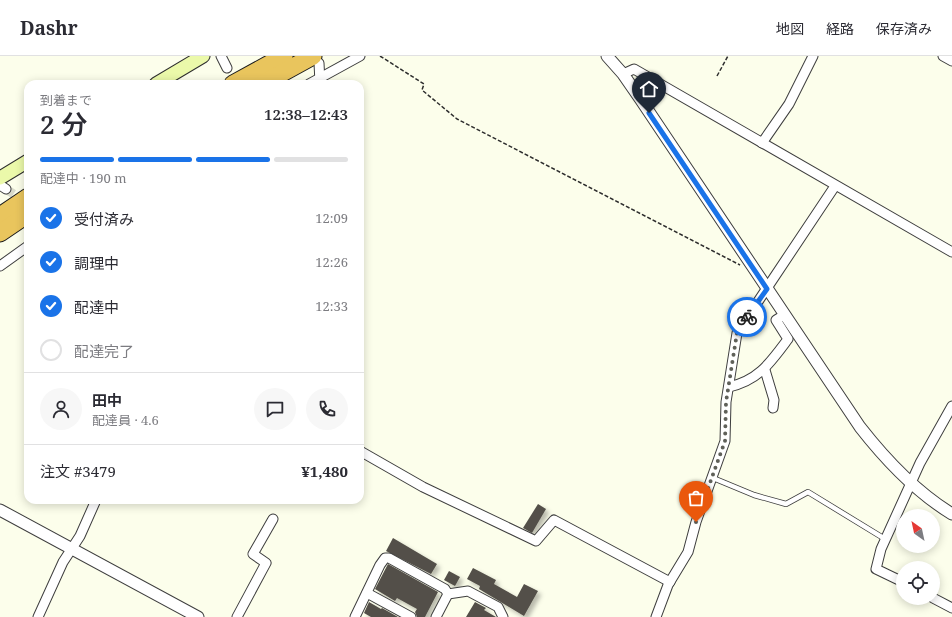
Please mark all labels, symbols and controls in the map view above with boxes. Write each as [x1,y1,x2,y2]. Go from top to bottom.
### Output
text: Dashr [20,15,78,41]
text: 地図 [776,19,804,38]
text: 経路 [826,19,854,38]
text: 保存済み [876,19,932,38]
pin [632,72,666,113]
icon: home [638,78,660,100]
text: 到着まで [40,91,92,109]
text: 12:38–12:43 [264,104,348,124]
text: 2 分 [40,106,87,142]
text: 配達中 · 190 m [40,169,126,187]
icon: check [40,207,62,229]
text: 受付済み [74,209,134,229]
text: 12:09 [315,209,348,227]
icon: check [40,251,62,273]
text: 調理中 [74,253,119,273]
text: 12:26 [315,253,348,271]
icon: check [40,295,62,317]
text: 配達中 [74,297,119,317]
text: 12:33 [315,297,348,315]
courier [727,297,767,337]
icon: bike [736,306,758,328]
text: 配達完了 [74,341,134,361]
button: person [40,388,82,430]
button: chat [254,388,296,430]
button: phone [306,388,348,430]
text: 田中 [92,390,122,410]
text: 配達員 · 4.6 [92,411,159,429]
text: 注文 #3479 [40,461,116,481]
text: ¥1,480 [301,461,348,481]
pin [679,481,713,522]
icon: bag [685,487,707,509]
north arrow [896,509,940,553]
map controls [896,509,940,605]
button: locate [896,561,940,605]

